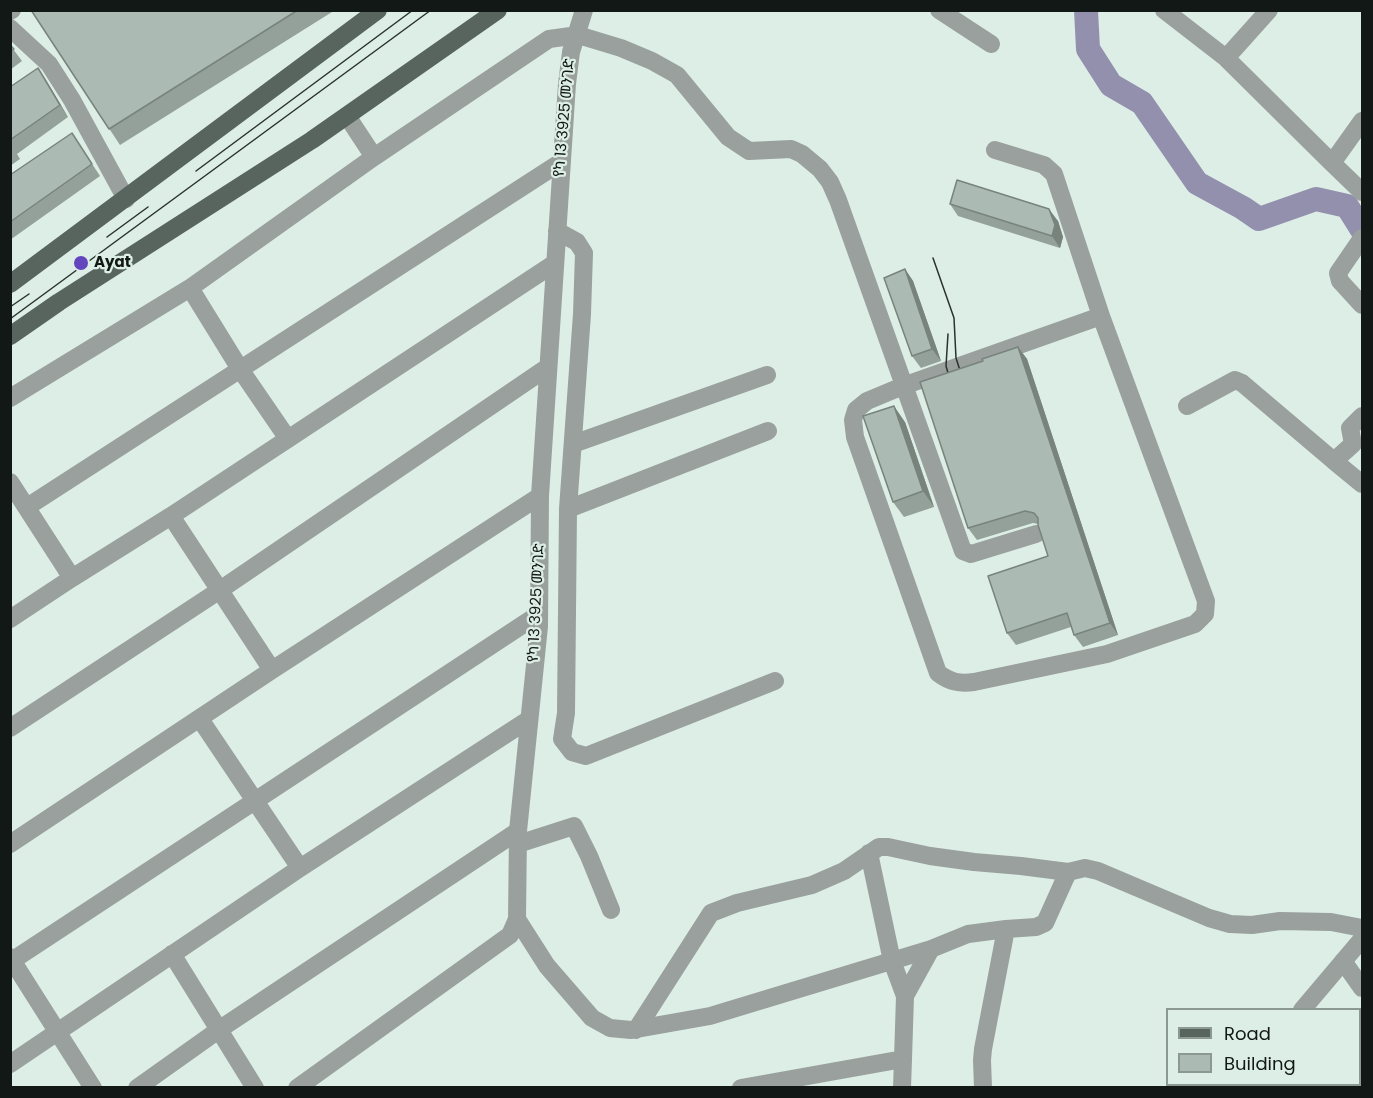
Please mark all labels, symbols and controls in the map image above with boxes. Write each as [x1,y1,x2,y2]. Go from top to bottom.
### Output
street label: የካ 13 3925 መንገድ [551,58,579,178]
marker: Ayat [72,254,90,272]
place label: Ayat [94,254,131,272]
street label: የካ 13 3925 መንገድ [525,543,549,663]
legend [1166,1008,1361,1086]
text: Road [1224,1021,1271,1046]
text: Building [1224,1051,1296,1076]

